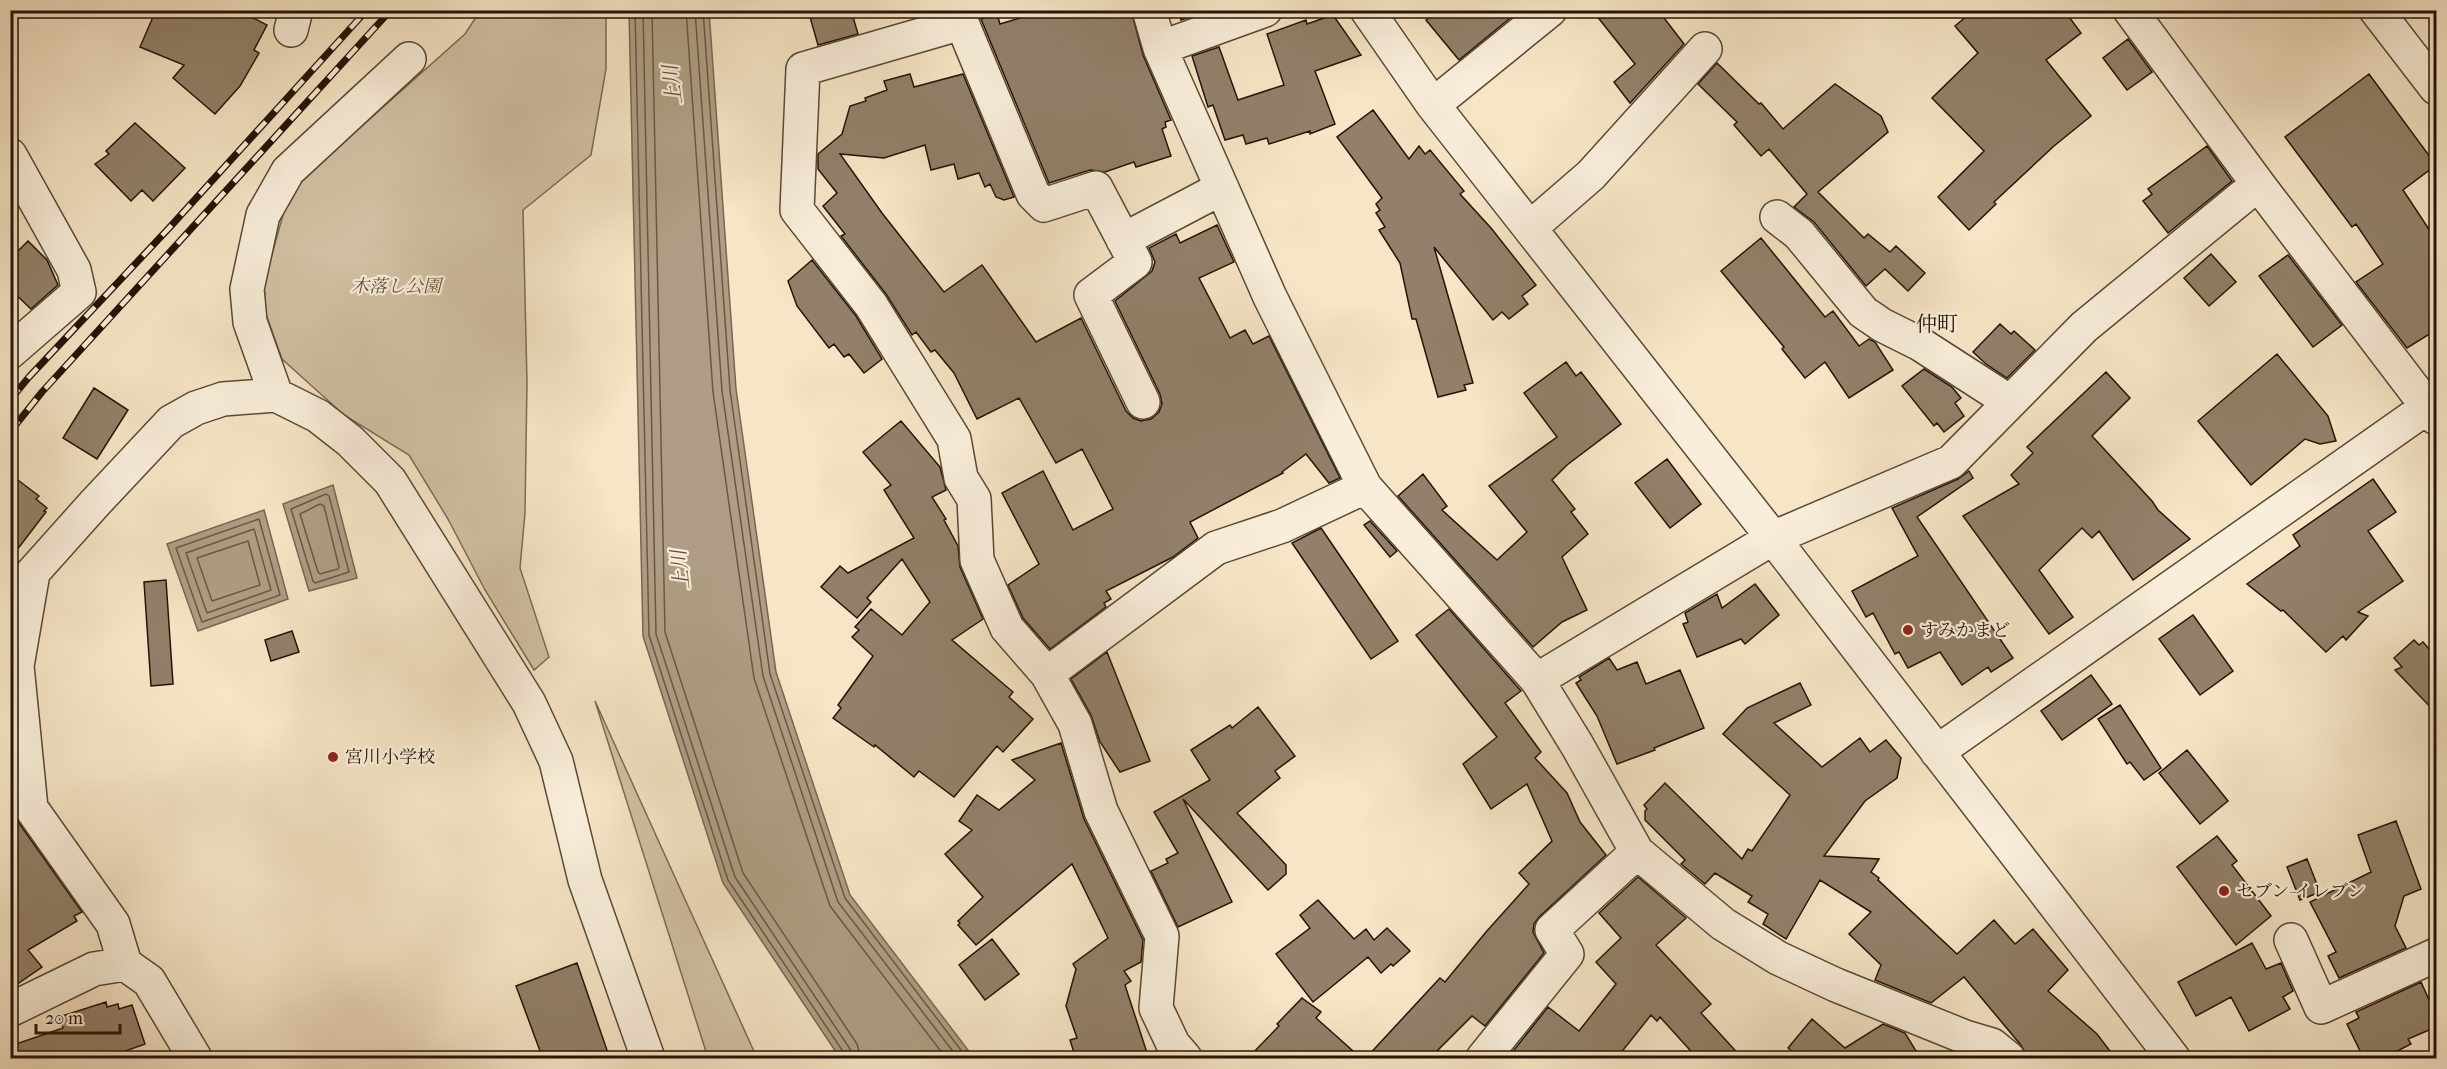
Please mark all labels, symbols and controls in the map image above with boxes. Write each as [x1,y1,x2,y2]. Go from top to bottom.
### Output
water label: 上川 [658,62,686,106]
park label: 木落し公園 [351,276,444,297]
district label: 仲町 [1916,312,1958,336]
water label: 上川 [667,547,694,591]
place label: すみかまど [1920,620,2010,641]
marker: すみかまど [1901,623,1915,637]
place label: 宮川小学校 [345,747,435,768]
marker: 宮川小学校 [326,750,340,764]
place label: セブン-イレブン [2236,881,2365,902]
marker: セブン-イレブン [2217,884,2231,898]
scale bar [36,997,120,1035]
text: 20 m [45,1008,83,1029]

